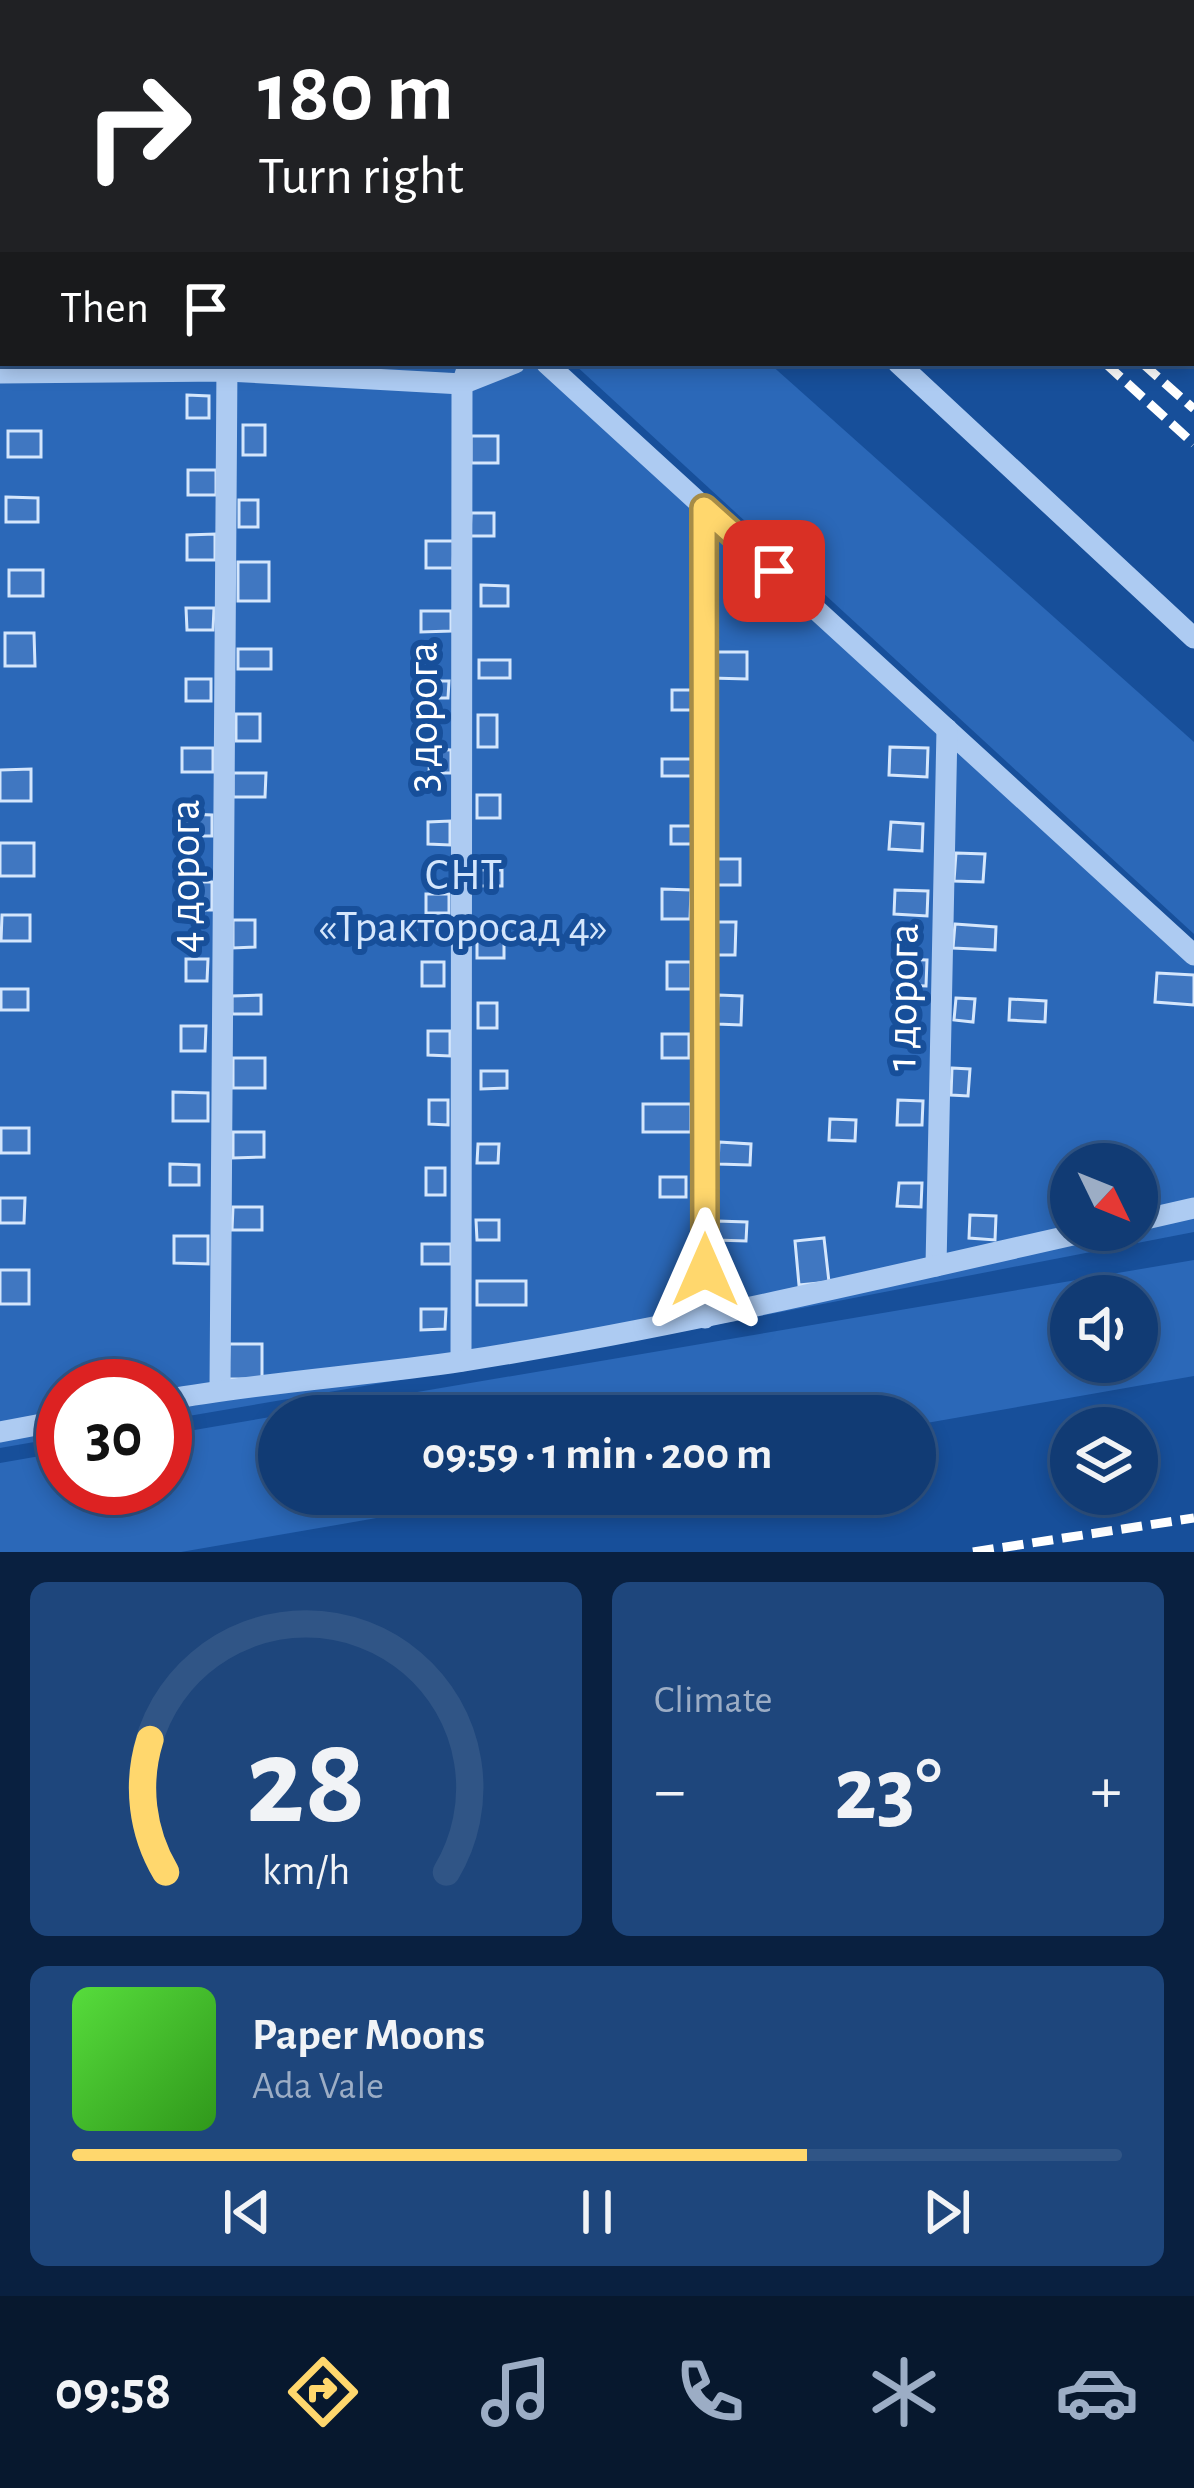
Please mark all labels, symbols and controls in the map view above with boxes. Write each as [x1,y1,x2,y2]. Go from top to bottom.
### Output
icon: right [60,48,216,204]
text: 180 m [258,52,454,136]
text: Turn right [258,150,464,204]
icon: arrive [173,276,239,342]
text: Then [60,286,149,331]
pin [723,520,825,622]
icon: arrive [741,538,807,604]
street label: 3 дорога [401,642,446,792]
street label: 4 дорога [163,799,208,953]
park label: СНТ «Тракторосад 4» [318,853,608,950]
street label: 1 дорога [879,923,927,1071]
north arrow [1050,1143,1158,1251]
map controls [1050,1143,1158,1515]
position arrow [642,1207,768,1333]
button: sound [1050,1275,1158,1383]
speed limit sign: 30 [36,1359,192,1515]
button: layers [1050,1407,1158,1515]
text: 09:59 · 1 min · 200 m [422,1432,772,1477]
text: Climate [654,1681,772,1720]
text: 28 [246,1721,366,1846]
text: 23° [834,1746,942,1836]
text: − [654,1758,686,1824]
text: + [1090,1758,1122,1824]
text: km/h [262,1850,350,1893]
text: Paper Moons [252,2013,485,2058]
text: Ada Vale [252,2067,384,2106]
icon: previous [214,2179,280,2245]
icon: pause [564,2179,630,2245]
icon: next [914,2179,980,2245]
icon: directions [281,2350,365,2434]
icon: music [474,2350,558,2434]
icon: phone [668,2350,752,2434]
icon: climate [862,2350,946,2434]
icon: car [1055,2350,1139,2434]
text: 09:58 [55,2365,171,2419]

